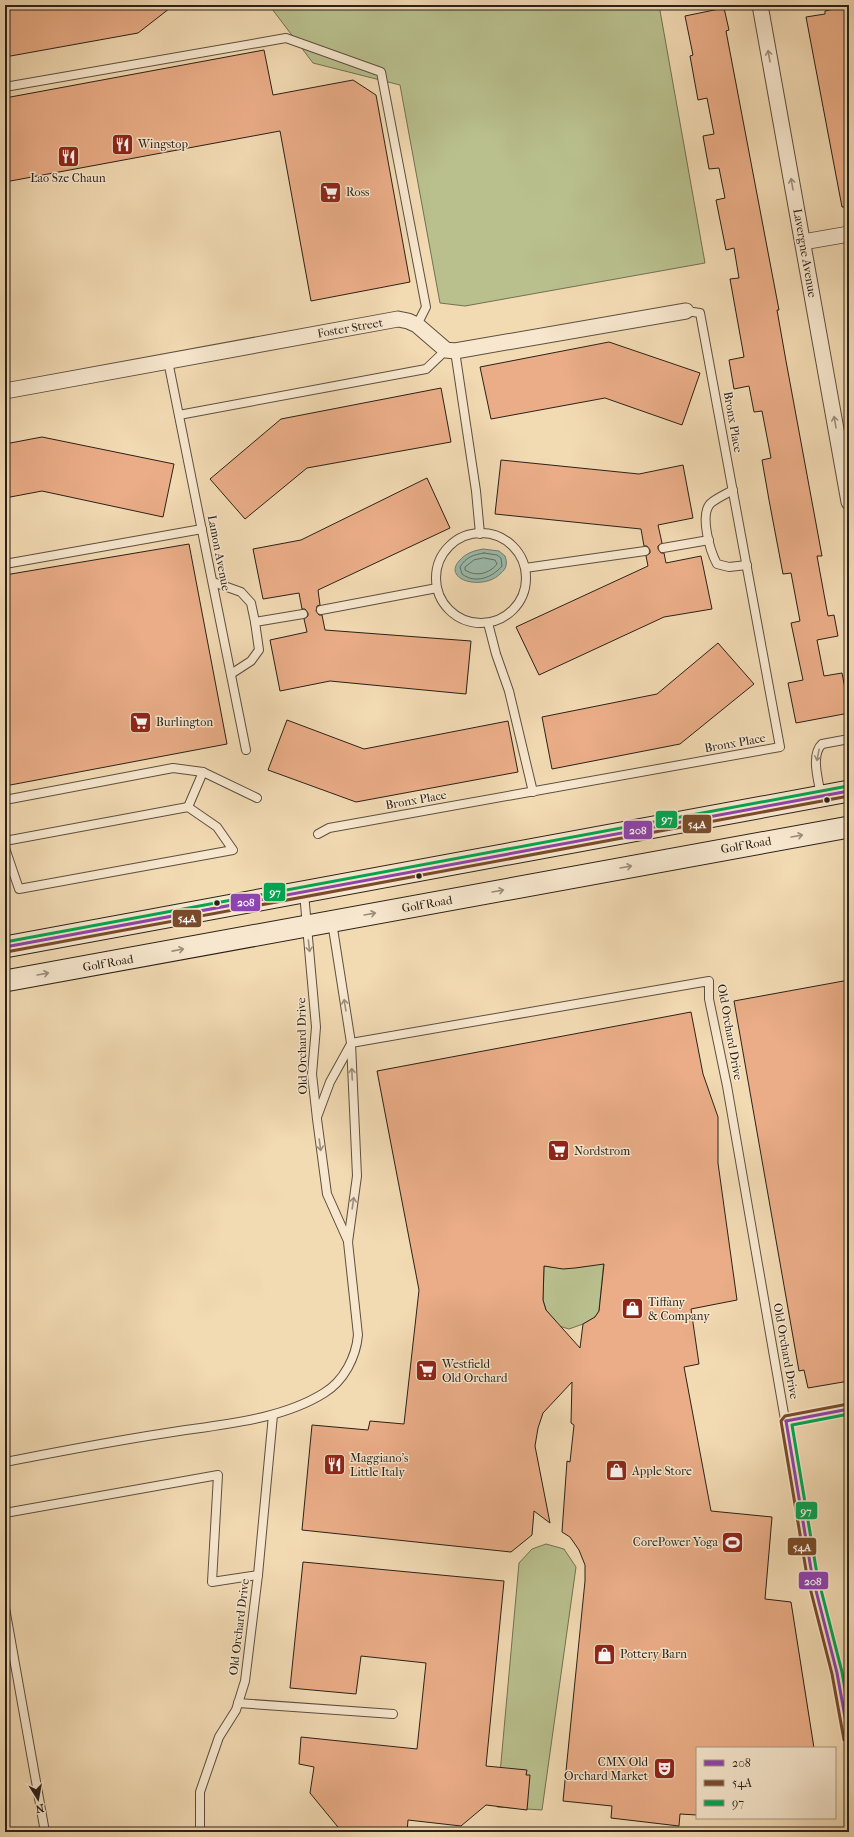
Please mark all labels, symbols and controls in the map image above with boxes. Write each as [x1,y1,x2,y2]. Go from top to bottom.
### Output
one-way arrow [765,50,773,63]
restaurant icon: Wingstop [109,131,135,157]
place label: Wingstop [137,137,188,151]
restaurant icon: Lao Sze Chaun [55,144,81,170]
place label: Lao Sze Chaun [30,171,106,185]
one-way arrow [788,178,796,191]
supermarket icon: Ross [318,179,344,205]
place label: Ross [346,185,370,199]
street label: Lavergne Avenue [790,207,820,299]
street label: Foster Street [316,315,385,341]
street label: Bronx Place [721,390,745,454]
one-way arrow [831,416,839,429]
street label: Lamon Avenue [205,514,233,592]
supermarket icon: Burlington [128,709,154,735]
place label: Burlington [156,715,213,729]
street label: Bronx Place [703,731,767,755]
one-way arrow [813,748,821,761]
street label: Bronx Place [384,788,448,812]
unlabelled marker [822,795,832,805]
line badge: 97 [655,810,678,829]
text: 97 [660,813,673,826]
line badge: 54A [682,814,712,834]
text: 54A [688,818,707,831]
line badge: 208 [623,820,653,840]
text: 208 [629,824,647,837]
one-way arrow [791,832,804,840]
street label: Golf Road [720,834,773,856]
one-way arrow [619,863,632,871]
unlabelled marker [414,871,424,881]
line badge: 97 [263,882,286,902]
text: 97 [268,886,281,899]
one-way arrow [491,887,504,895]
line badge: 208 [230,893,261,912]
street label: Golf Road [401,893,454,915]
text: 208 [237,896,255,909]
unlabelled marker [212,898,222,908]
line badge: 54A [172,909,202,928]
one-way arrow [363,910,376,918]
text: 54A [178,912,197,925]
one-way arrow [305,939,313,952]
one-way arrow [171,945,184,953]
street label: Golf Road [82,952,135,974]
one-way arrow [36,970,49,978]
street label: Old Orchard Drive [715,983,745,1081]
street label: Old Orchard Drive [294,997,310,1095]
one-way arrow [341,998,349,1011]
one-way arrow [349,1068,356,1081]
one-way arrow [316,1138,324,1151]
supermarket icon: Nordstrom [546,1138,572,1164]
place label: Nordstrom [574,1144,630,1158]
one-way arrow [350,1197,357,1210]
place label: Tiffany & Company [648,1295,710,1323]
shop icon: Tiffany & Company [619,1296,645,1322]
street label: Old Orchard Drive [771,1302,801,1400]
place label: Westfield Old Orchard [441,1357,508,1385]
supermarket icon: Westfield Old Orchard [414,1358,440,1384]
place label: Maggiano's Little Italy [350,1451,409,1479]
restaurant icon: Maggiano's Little Italy [321,1452,347,1478]
shop icon: Apple Store [604,1458,630,1484]
place label: Apple Store [631,1464,692,1478]
line badge: 97 [795,1501,818,1520]
text: 97 [799,1505,812,1518]
sports icon: CorePower Yoga [720,1529,746,1555]
place label: CorePower Yoga [633,1535,718,1549]
line badge: 54A [787,1537,817,1556]
text: 54A [793,1541,812,1554]
line badge: 208 [798,1571,829,1590]
text: 208 [804,1575,822,1588]
street label: Old Orchard Drive [226,1578,252,1676]
shop icon: Pottery Barn [591,1641,617,1667]
place label: Pottery Barn [620,1647,687,1661]
legend [696,1747,836,1819]
place label: CMX Old Orchard Market [564,1755,649,1783]
theatre icon: CMX Old Orchard Market [651,1756,677,1782]
text: 208 [732,1756,751,1770]
text: 54A [732,1776,752,1790]
north arrow [18,1779,58,1819]
text: 97 [732,1796,744,1810]
text: N [34,1801,45,1816]

